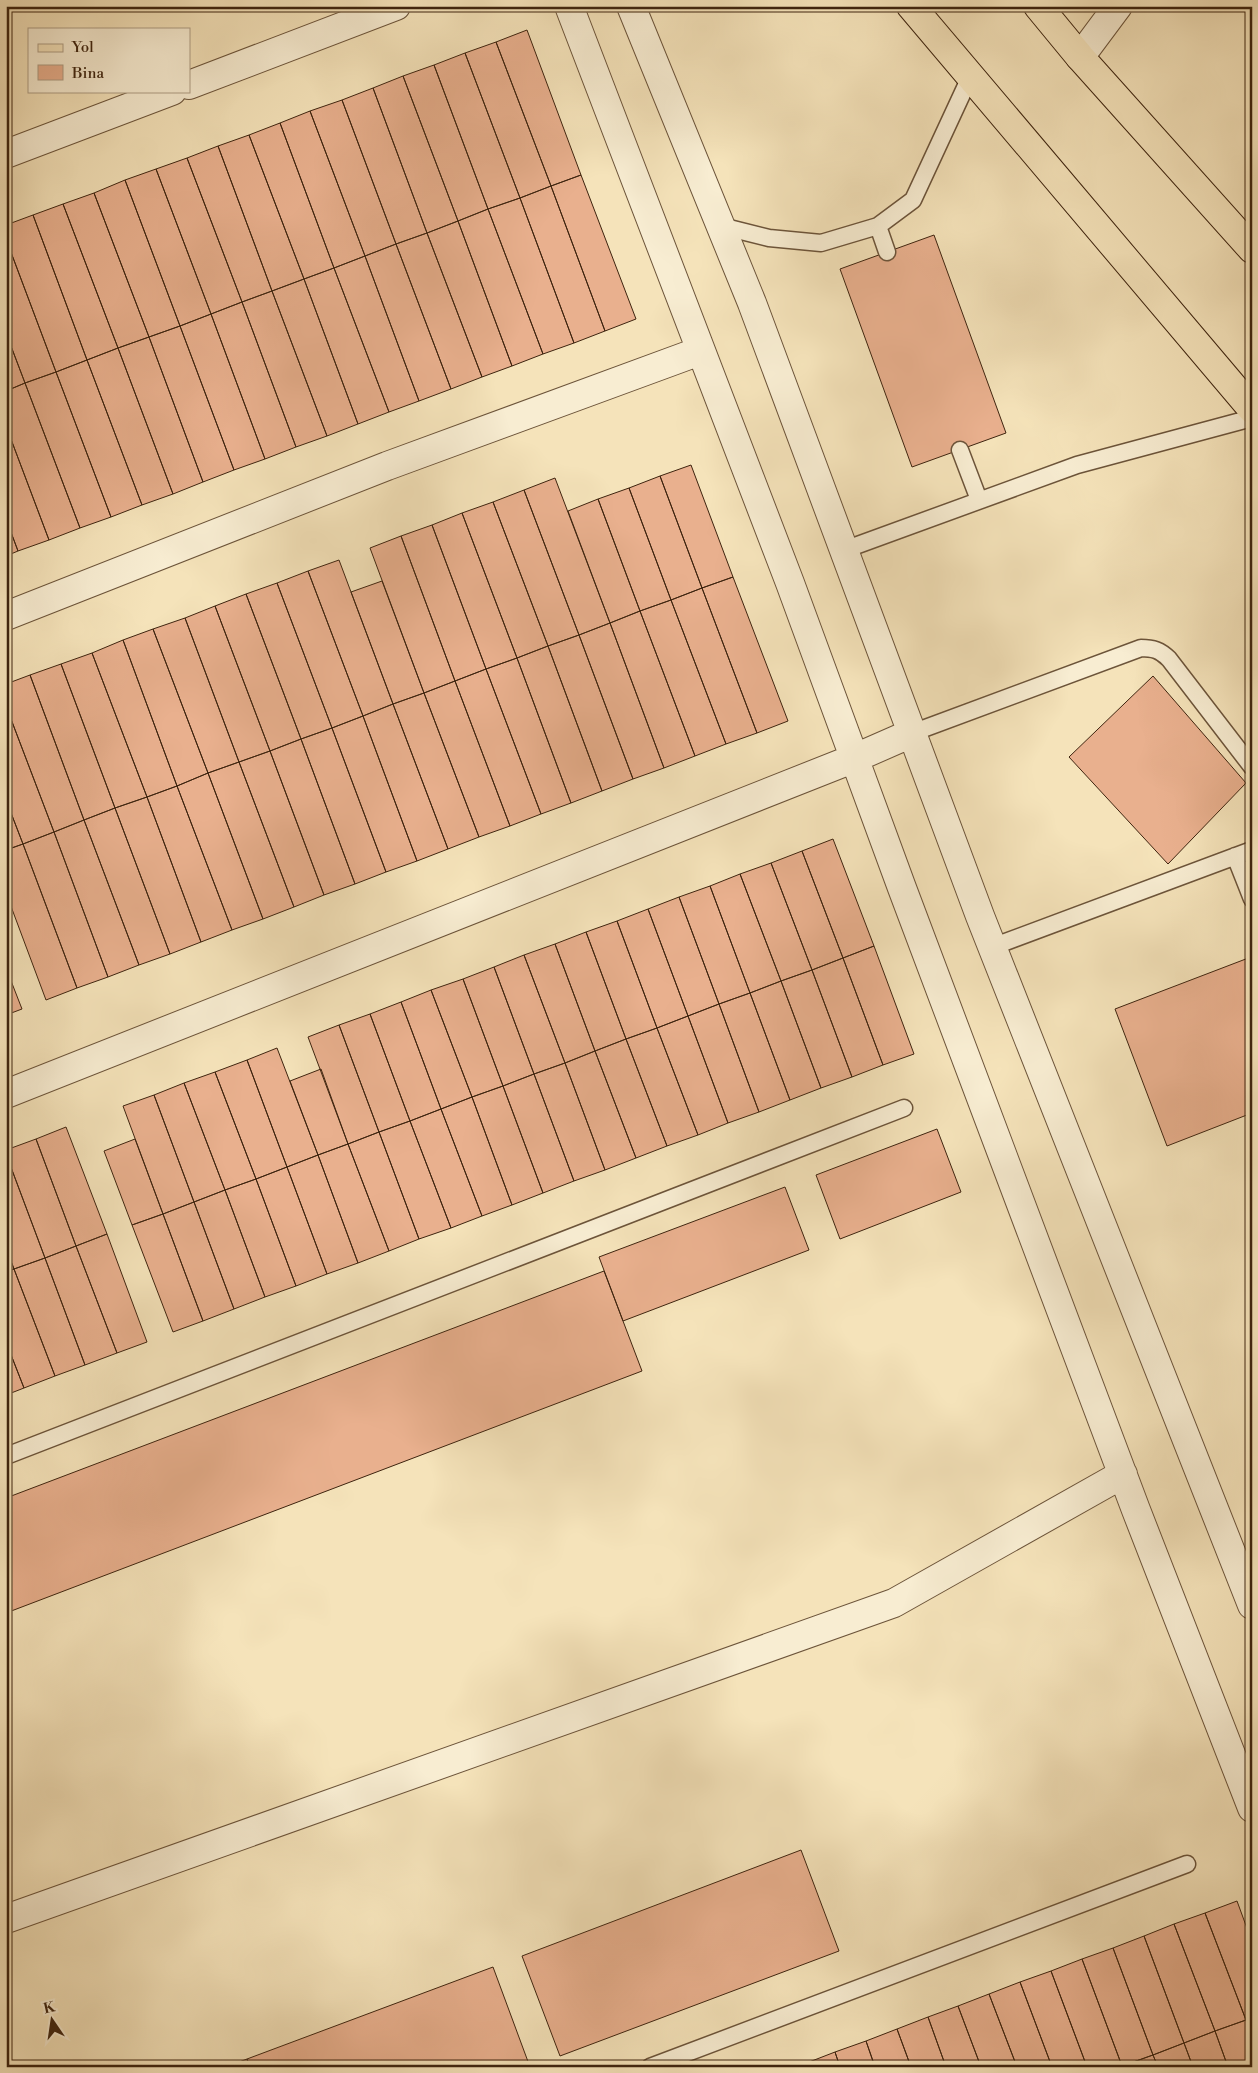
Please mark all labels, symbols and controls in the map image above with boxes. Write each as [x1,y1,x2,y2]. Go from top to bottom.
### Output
legend [28,28,190,92]
text: Yol [71,38,94,57]
text: Bina [71,64,104,83]
north arrow [28,1996,78,2046]
text: K [42,1998,57,2018]

